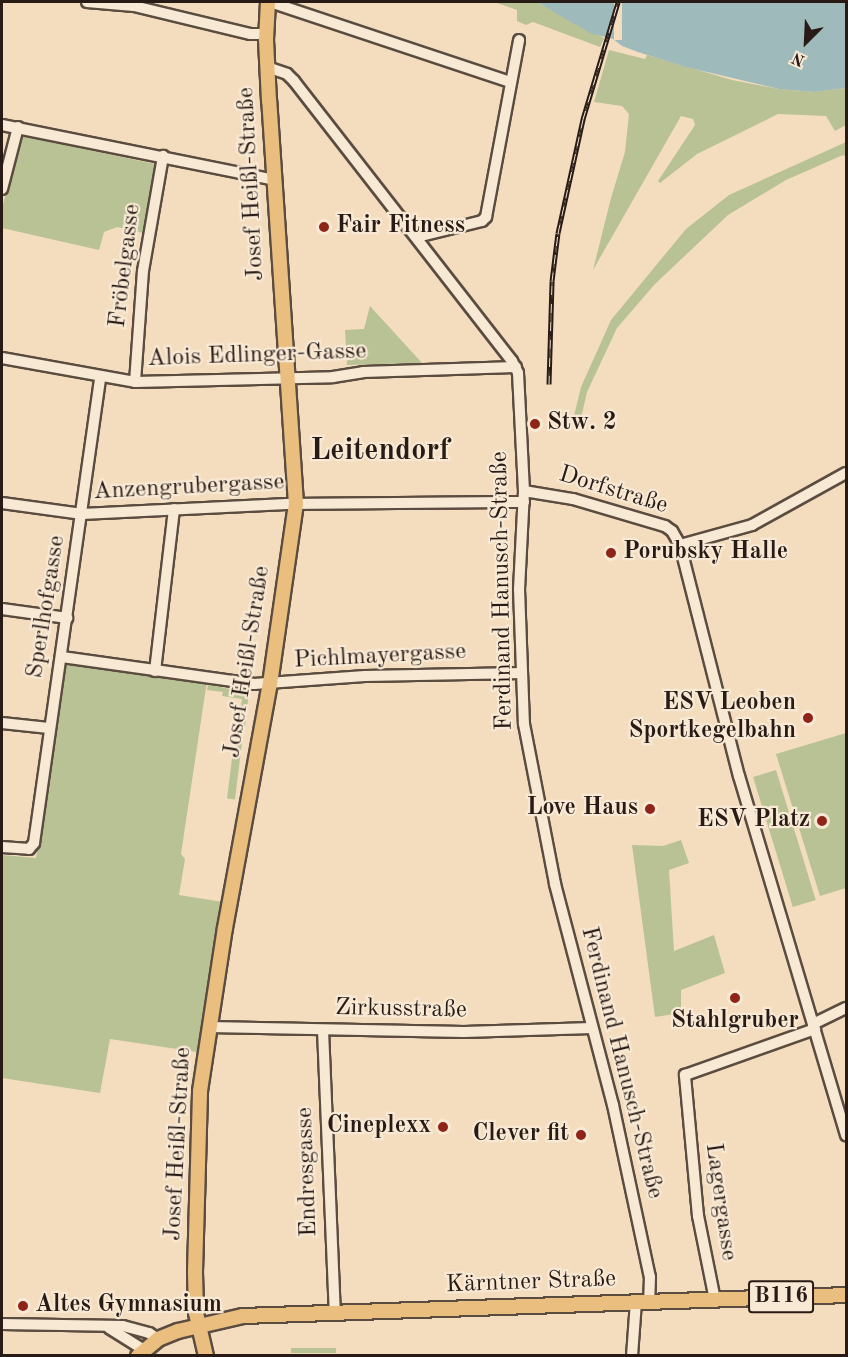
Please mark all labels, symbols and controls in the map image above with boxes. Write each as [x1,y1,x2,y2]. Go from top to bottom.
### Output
north arrow [776,12,836,72]
text: N [790,49,808,68]
street label: Josef Heißl-Straße [233,86,271,282]
street label: Fröbelgasse [104,202,148,330]
place label: Fair Fitness [336,213,465,241]
marker: Fair Fitness [317,220,331,234]
street label: Alois Edlinger-Gasse [147,338,367,374]
place label: Stw. 2 [547,410,617,438]
marker: Stw. 2 [528,417,542,431]
district label: Leitendorf [310,433,450,469]
street label: Ferdinand Hanusch-Straße [486,451,520,731]
street label: Dorfstraße [555,461,671,521]
street label: Anzengrubergasse [93,469,285,507]
street label: Sperlhofgasse [21,534,73,680]
place label: Porubsky Halle [623,539,788,567]
marker: Porubsky Halle [604,546,618,560]
street label: Josef Heißl-Straße [219,564,277,760]
street label: Pichlmayergasse [293,638,467,676]
place label: ESV Leoben Sportkegelbahn [628,690,796,746]
marker: ESV Leoben Sportkegelbahn [801,711,815,725]
place label: Love Haus [526,795,638,823]
marker: Love Haus [643,802,657,816]
place label: ESV Platz [697,807,810,835]
marker: ESV Platz [815,814,829,828]
street label: Ferdinand Hanusch-Straße [573,924,669,1202]
marker: Stahlgruber [728,991,742,1005]
street label: Zirkusstraße [335,994,467,1026]
place label: Stahlgruber [671,1008,799,1036]
street label: Josef Heißl-Straße [160,1046,198,1242]
street label: Endresgasse [291,1107,325,1237]
place label: Cineplexx [327,1113,431,1141]
marker: Cineplexx [436,1120,450,1134]
place label: Clever fit [472,1121,569,1149]
marker: Clever fit [574,1128,588,1142]
street label: Lagergasse [697,1141,743,1263]
street label: Kärntner Straße [445,1266,617,1300]
road number: B116 [748,1278,814,1316]
place label: Altes Gymnasium [35,1292,222,1320]
marker: Altes Gymnasium [16,1299,30,1313]

